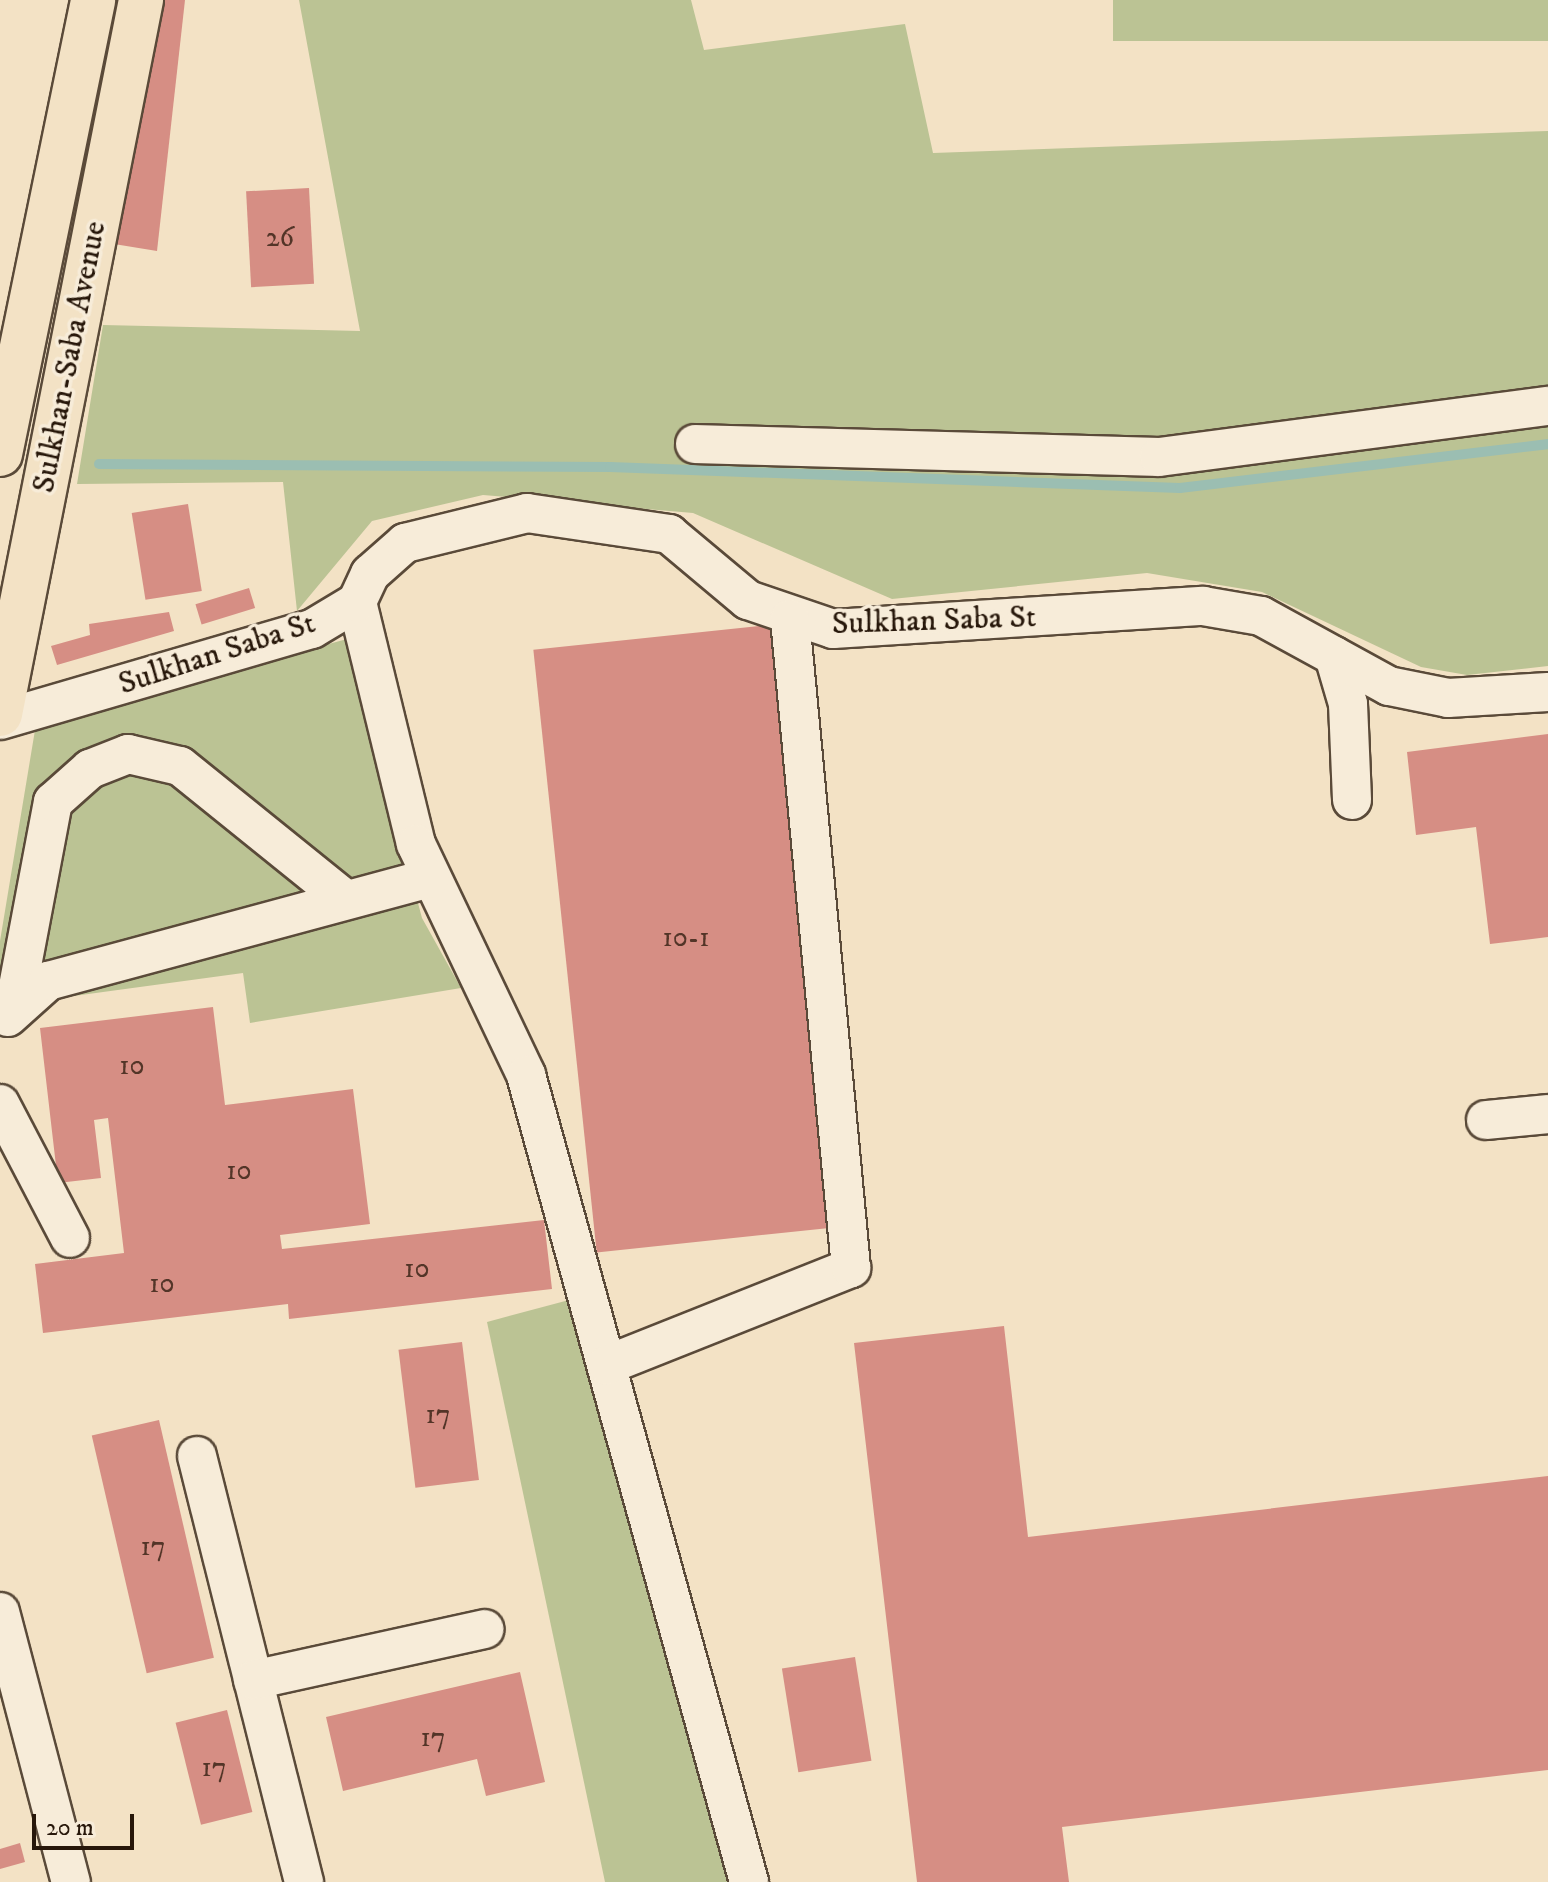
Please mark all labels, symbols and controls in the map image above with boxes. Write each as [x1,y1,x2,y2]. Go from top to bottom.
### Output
street label: Sulkhan-Saba Avenue [25,218,115,496]
house number: 26 [266,221,294,255]
street label: Sulkhan Saba St [831,598,1037,644]
street label: Sulkhan Saba St [114,604,320,704]
house number: 10-1 [663,921,709,955]
house number: 10 [119,1049,145,1083]
house number: 10 [226,1154,252,1188]
house number: 10 [404,1252,430,1286]
house number: 10 [149,1267,175,1301]
house number: 17 [425,1398,451,1432]
house number: 17 [140,1530,166,1564]
house number: 17 [420,1721,446,1755]
house number: 17 [201,1751,227,1785]
scale bar [36,1798,138,1848]
text: 20 m [46,1813,94,1843]

